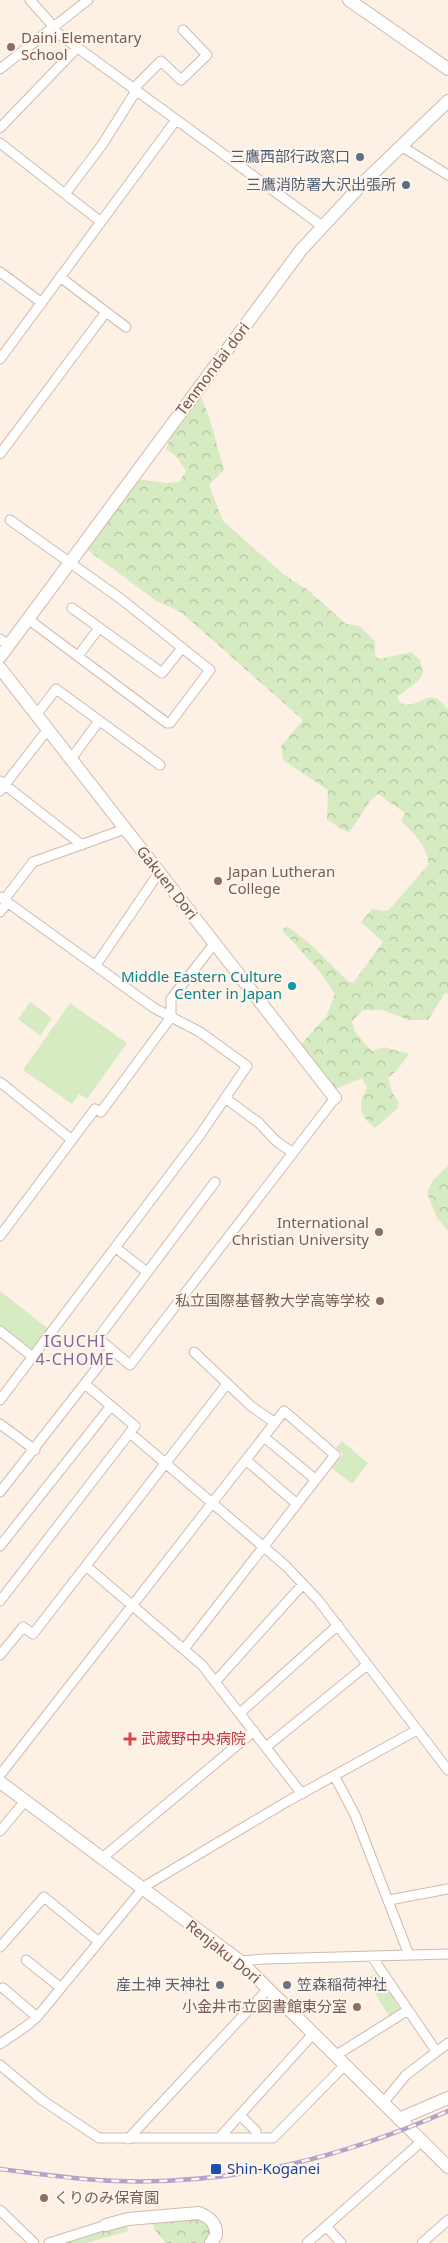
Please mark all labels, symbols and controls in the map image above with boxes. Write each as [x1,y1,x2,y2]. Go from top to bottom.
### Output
place label: Daini Elementary School [21,27,142,64]
marker: Daini Elementary School [5,41,17,53]
place label: 三鷹西部行政窓口 [230,146,350,166]
marker: 三鷹西部行政窓口 [354,151,366,163]
place label: 三鷹消防署大沢出張所 [246,174,396,194]
marker: 三鷹消防署大沢出張所 [400,179,412,191]
street label: Tenmondai dori [171,318,254,419]
street label: Gakuen Dori [133,841,203,923]
place label: Japan Lutheran College [226,861,335,898]
marker: Japan Lutheran College [212,875,224,887]
place label: Middle Eastern Culture Center in Japan [121,966,282,1003]
marker: Middle Eastern Culture Center in Japan [286,980,298,992]
place label: International Christian University [232,1212,369,1249]
marker: International Christian University [373,1226,385,1238]
place label: 私立国際基督教大学高等学校 [175,1290,370,1310]
marker: 私立国際基督教大学高等学校 [374,1295,386,1307]
district label: IGUCHI 4-CHOME [35,1330,115,1370]
place label: 武蔵野中央病院 [141,1728,246,1748]
marker: 武蔵野中央病院 [123,1732,137,1746]
street label: Renjaku Dori [182,1915,265,1988]
place label: 産土神 天神社 [116,1974,210,1994]
place label: 笠森稲荷神社 [297,1974,387,1994]
marker: 産土神 天神社 [214,1979,226,1991]
marker: 笠森稲荷神社 [281,1979,293,1991]
place label: 小金井市立図書館東分室 [182,1996,347,2016]
marker: 小金井市立図書館東分室 [351,2001,363,2013]
place label: Shin-Koganei [227,2158,320,2178]
marker: Shin-Koganei [209,2162,223,2176]
place label: くりのみ保育園 [54,2187,159,2207]
marker: くりのみ保育園 [38,2192,50,2204]

